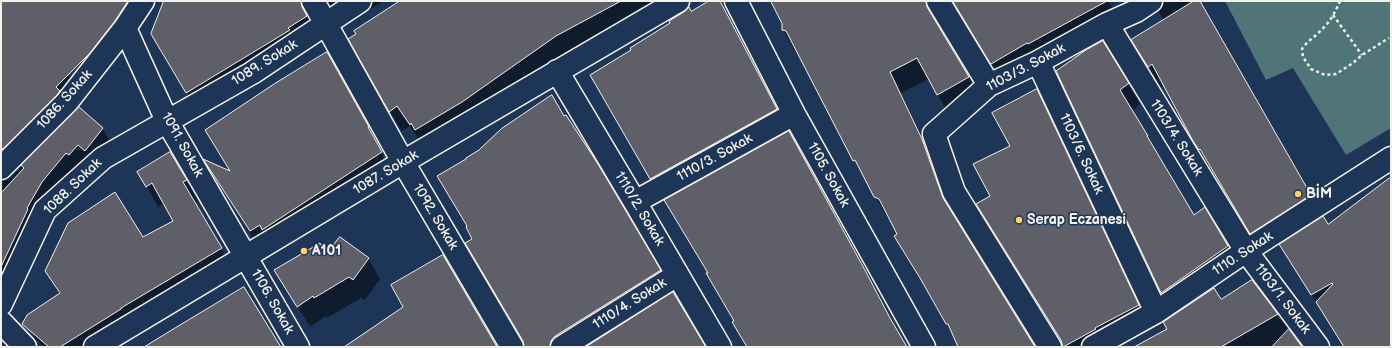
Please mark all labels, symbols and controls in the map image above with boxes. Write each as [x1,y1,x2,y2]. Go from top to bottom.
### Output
street label: 1089. Sokak [229,36,301,90]
street label: 1103/3. Sokak [984,40,1068,96]
street label: 1086. Sokak [34,67,96,133]
street label: 1103/4. Sokak [1146,97,1206,179]
street label: 1091. Sokak [157,110,207,180]
street label: 1103/6. Sokak [1055,111,1107,197]
street label: 1110/3. Sokak [674,130,756,186]
street label: 1105. Sokak [803,140,853,210]
street label: 1087. Sokak [350,147,422,199]
street label: 1088. Sokak [40,155,106,219]
street label: 1110/2. Sokak [610,169,668,249]
street label: 1092. Sokak [409,181,461,253]
place label: BİM [1306,186,1332,202]
marker: BİM [1293,189,1303,199]
place label: Serap Eczanesi [1027,212,1126,228]
marker: Serap Eczanesi [1014,215,1024,225]
street label: 1110. Sokak [1210,228,1276,280]
place label: A101 [312,243,341,259]
marker: A101 [299,246,309,256]
street label: 1103/1. Sokak [1250,260,1314,338]
street label: 1106. Sokak [247,267,297,337]
street label: 1110/4. Sokak [590,275,670,333]

